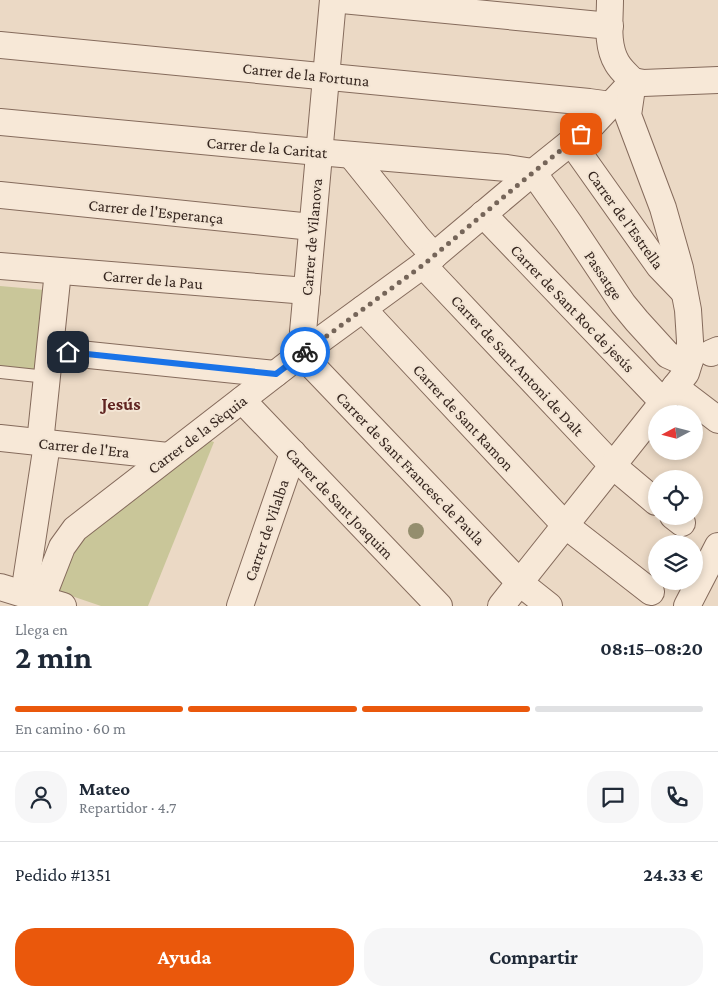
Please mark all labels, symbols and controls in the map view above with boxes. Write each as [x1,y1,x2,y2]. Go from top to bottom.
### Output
street label: Carrer de la Fortuna [242,59,371,90]
pin [560,113,602,155]
icon: bag [567,120,595,148]
street label: Carrer de la Caritat [206,134,329,161]
street label: Carrer de l'Estrella [584,166,668,273]
street label: Carrer de Vilanova [298,177,325,296]
street label: Carrer de l'Esperança [88,196,225,228]
street label: Carrer de Sant Roc de jesús [507,241,638,376]
street label: Passatge [580,248,626,303]
street label: Carrer de la Pau [102,267,204,292]
street label: Carrer de Sant Antoni de Dalt [448,291,588,440]
courier [280,327,330,377]
pin [47,331,89,373]
icon: home [54,338,82,366]
icon: bike [291,338,319,366]
street label: Carrer de Sant Ramon [410,361,518,474]
street label: Carrer de Sant Francesc de Paula [333,388,489,549]
street label: Carrer de la Sèquia [145,391,251,478]
district label: Jesús [99,394,141,414]
north arrow [648,405,702,460]
map controls [648,405,703,590]
street label: Carrer de l'Era [38,434,131,461]
street label: Carrer de Sant Joaquim [282,444,397,563]
button: locate [648,470,703,525]
street label: Carrer de Vilalba [241,476,292,583]
button: layers [648,535,703,590]
text: Llega en [15,621,68,638]
text: 08:15–08:20 [600,638,703,659]
text: 2 min [15,639,92,675]
text: En camino · 60 m [15,720,126,737]
button: person [15,771,67,823]
button: chat [587,771,639,823]
button: phone [651,771,703,823]
text: Mateo [79,778,130,799]
text: Repartidor · 4.7 [79,799,176,816]
text: Pedido #1351 [15,864,111,885]
text: 24.33 € [643,864,703,885]
button: Ayuda [15,928,354,986]
button: Compartir [364,928,703,986]

